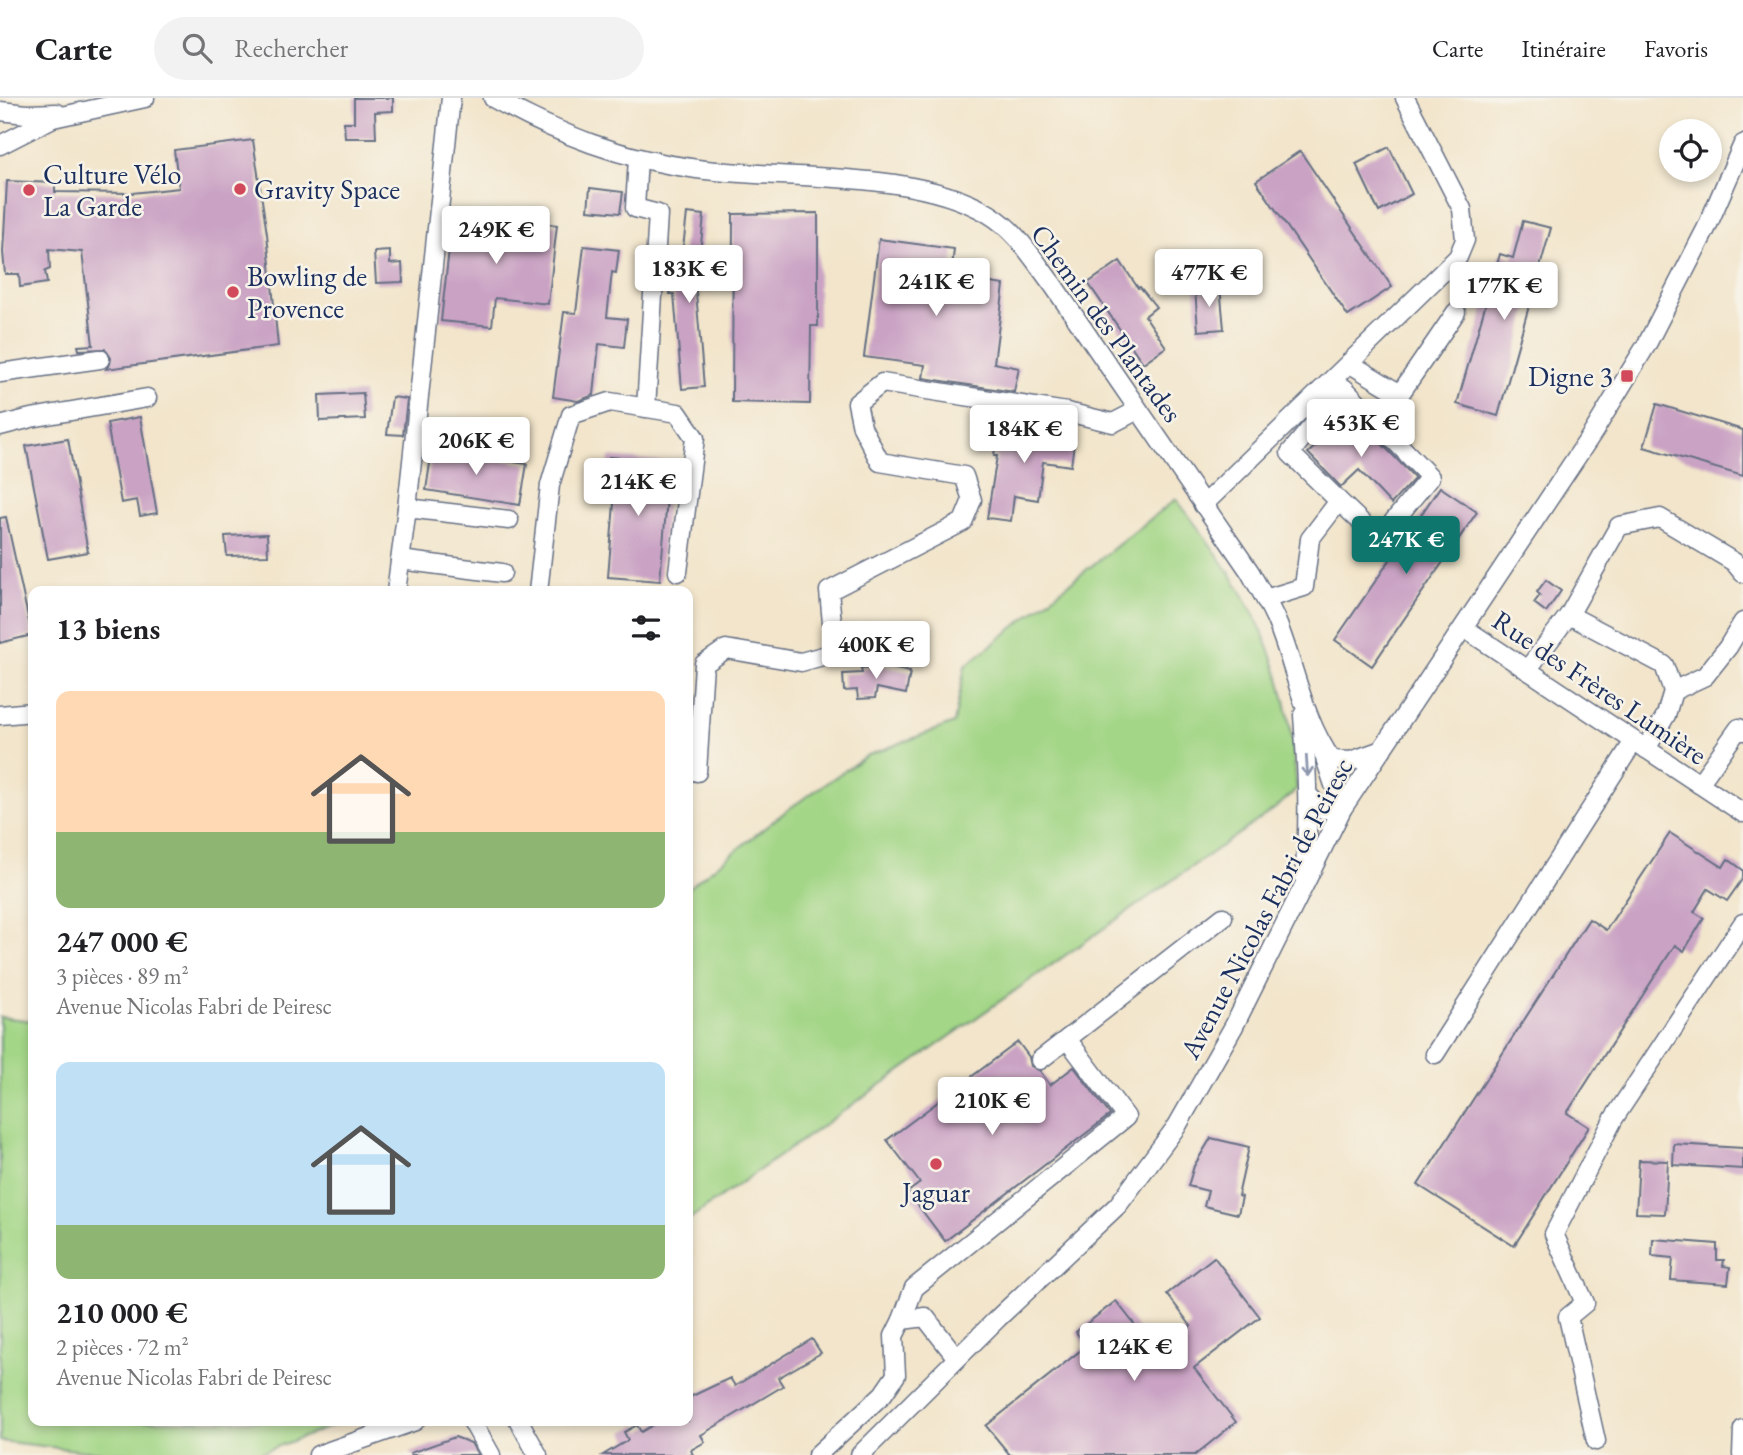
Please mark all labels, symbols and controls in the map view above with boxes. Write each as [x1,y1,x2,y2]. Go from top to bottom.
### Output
search box [154,17,644,80]
text: Carte [35,27,112,70]
icon: search [178,29,216,67]
text: Rechercher [234,31,348,65]
text: Carte [1432,33,1483,64]
text: Itinéraire [1521,33,1606,64]
text: Favoris [1644,33,1708,64]
map controls [1659,119,1722,182]
button: locate [1659,119,1722,182]
place label: Culture Vélo La Garde [43,156,181,224]
place label: Gravity Space [254,171,400,207]
marker: Gravity Space [232,181,248,197]
marker: Culture Vélo La Garde [21,182,37,198]
pin: 249K € [439,206,553,266]
text: 249K € [458,214,534,244]
street label: Chemin des Plantades [1023,217,1191,429]
pin: 183K € [632,246,746,305]
pin: 477K € [1152,250,1266,309]
text: 183K € [651,253,727,283]
text: 477K € [1171,257,1247,287]
place label: Bowling de Provence [247,258,367,326]
pin: 241K € [879,258,993,318]
pin: 177K € [1447,262,1561,322]
text: 241K € [898,266,974,296]
text: 177K € [1466,270,1542,300]
marker: Bowling de Provence [225,284,241,300]
place label: Digne 3 [1528,358,1613,394]
marker: Digne 3 [1619,368,1635,384]
pin: 453K € [1304,400,1418,459]
pin: 184K € [967,406,1081,465]
text: 453K € [1323,407,1399,437]
text: 184K € [986,413,1062,443]
pin: 206K € [419,418,533,477]
text: 206K € [438,425,514,455]
pin: 214K € [581,458,695,518]
text: 214K € [600,466,676,496]
pin: 247K € [1349,517,1463,576]
text: 247K € [1368,524,1444,554]
street label: Rue des Frères Lumière [1486,602,1714,772]
text: 13 biens [56,609,160,648]
icon: filters [627,609,665,647]
pin: 400K € [819,622,933,681]
text: 400K € [838,629,914,659]
icon: home [298,736,424,862]
street label: Avenue Nicolas Fabri de Peiresc [1171,751,1361,1066]
one-way arrow [1301,754,1314,777]
text: 247 000 € [56,922,188,961]
text: 3 pièces · 89 m² [56,961,189,991]
text: Avenue Nicolas Fabri de Peiresc [56,991,332,1021]
pin: 210K € [935,1077,1049,1137]
text: 210K € [954,1085,1030,1115]
icon: home [298,1107,424,1233]
marker: Jaguar [928,1156,944,1172]
place label: Jaguar [900,1174,971,1210]
text: 210 000 € [56,1293,188,1332]
pin: 124K € [1077,1324,1191,1383]
text: 124K € [1096,1331,1172,1361]
text: 2 pièces · 72 m² [56,1332,189,1362]
text: Avenue Nicolas Fabri de Peiresc [56,1362,332,1392]

